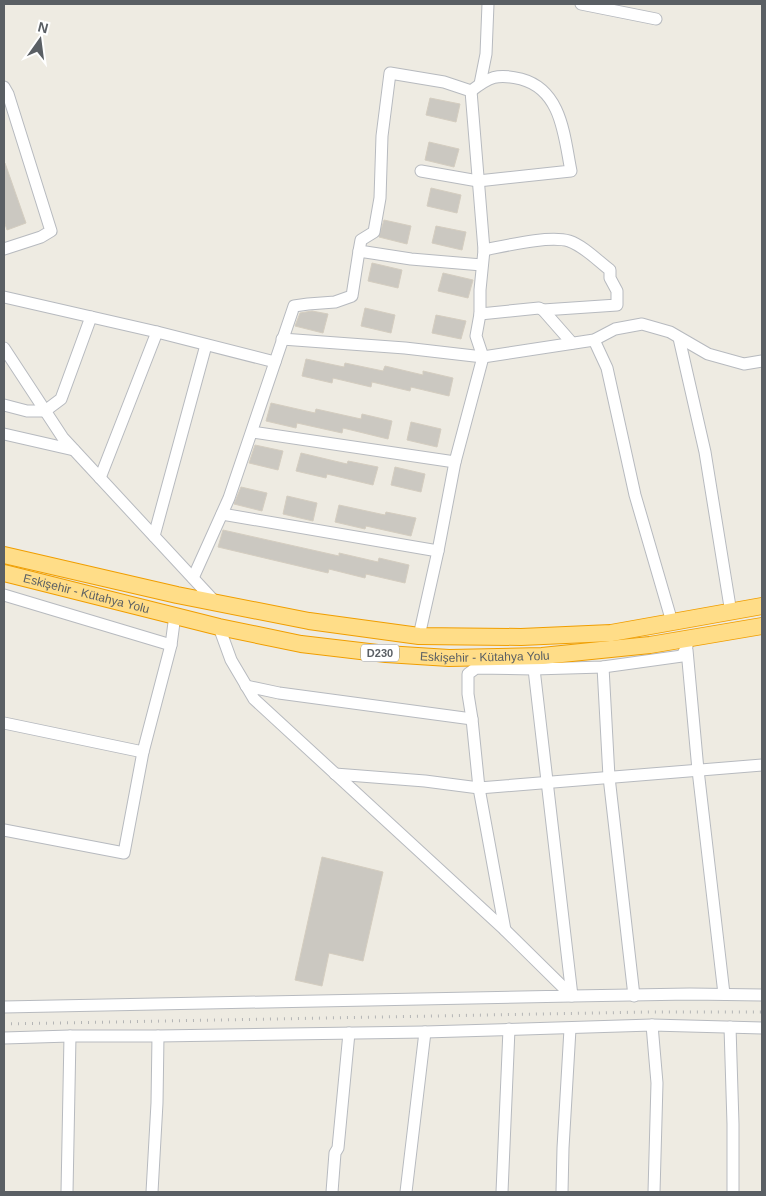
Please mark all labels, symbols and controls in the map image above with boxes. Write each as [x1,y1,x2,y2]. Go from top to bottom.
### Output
north arrow [15,15,65,65]
text: N [36,18,50,36]
street label: Eskişehir - Kütahya Yolu [22,571,151,616]
road number: D230 [361,644,399,661]
street label: Eskişehir - Kütahya Yolu [420,648,550,665]

